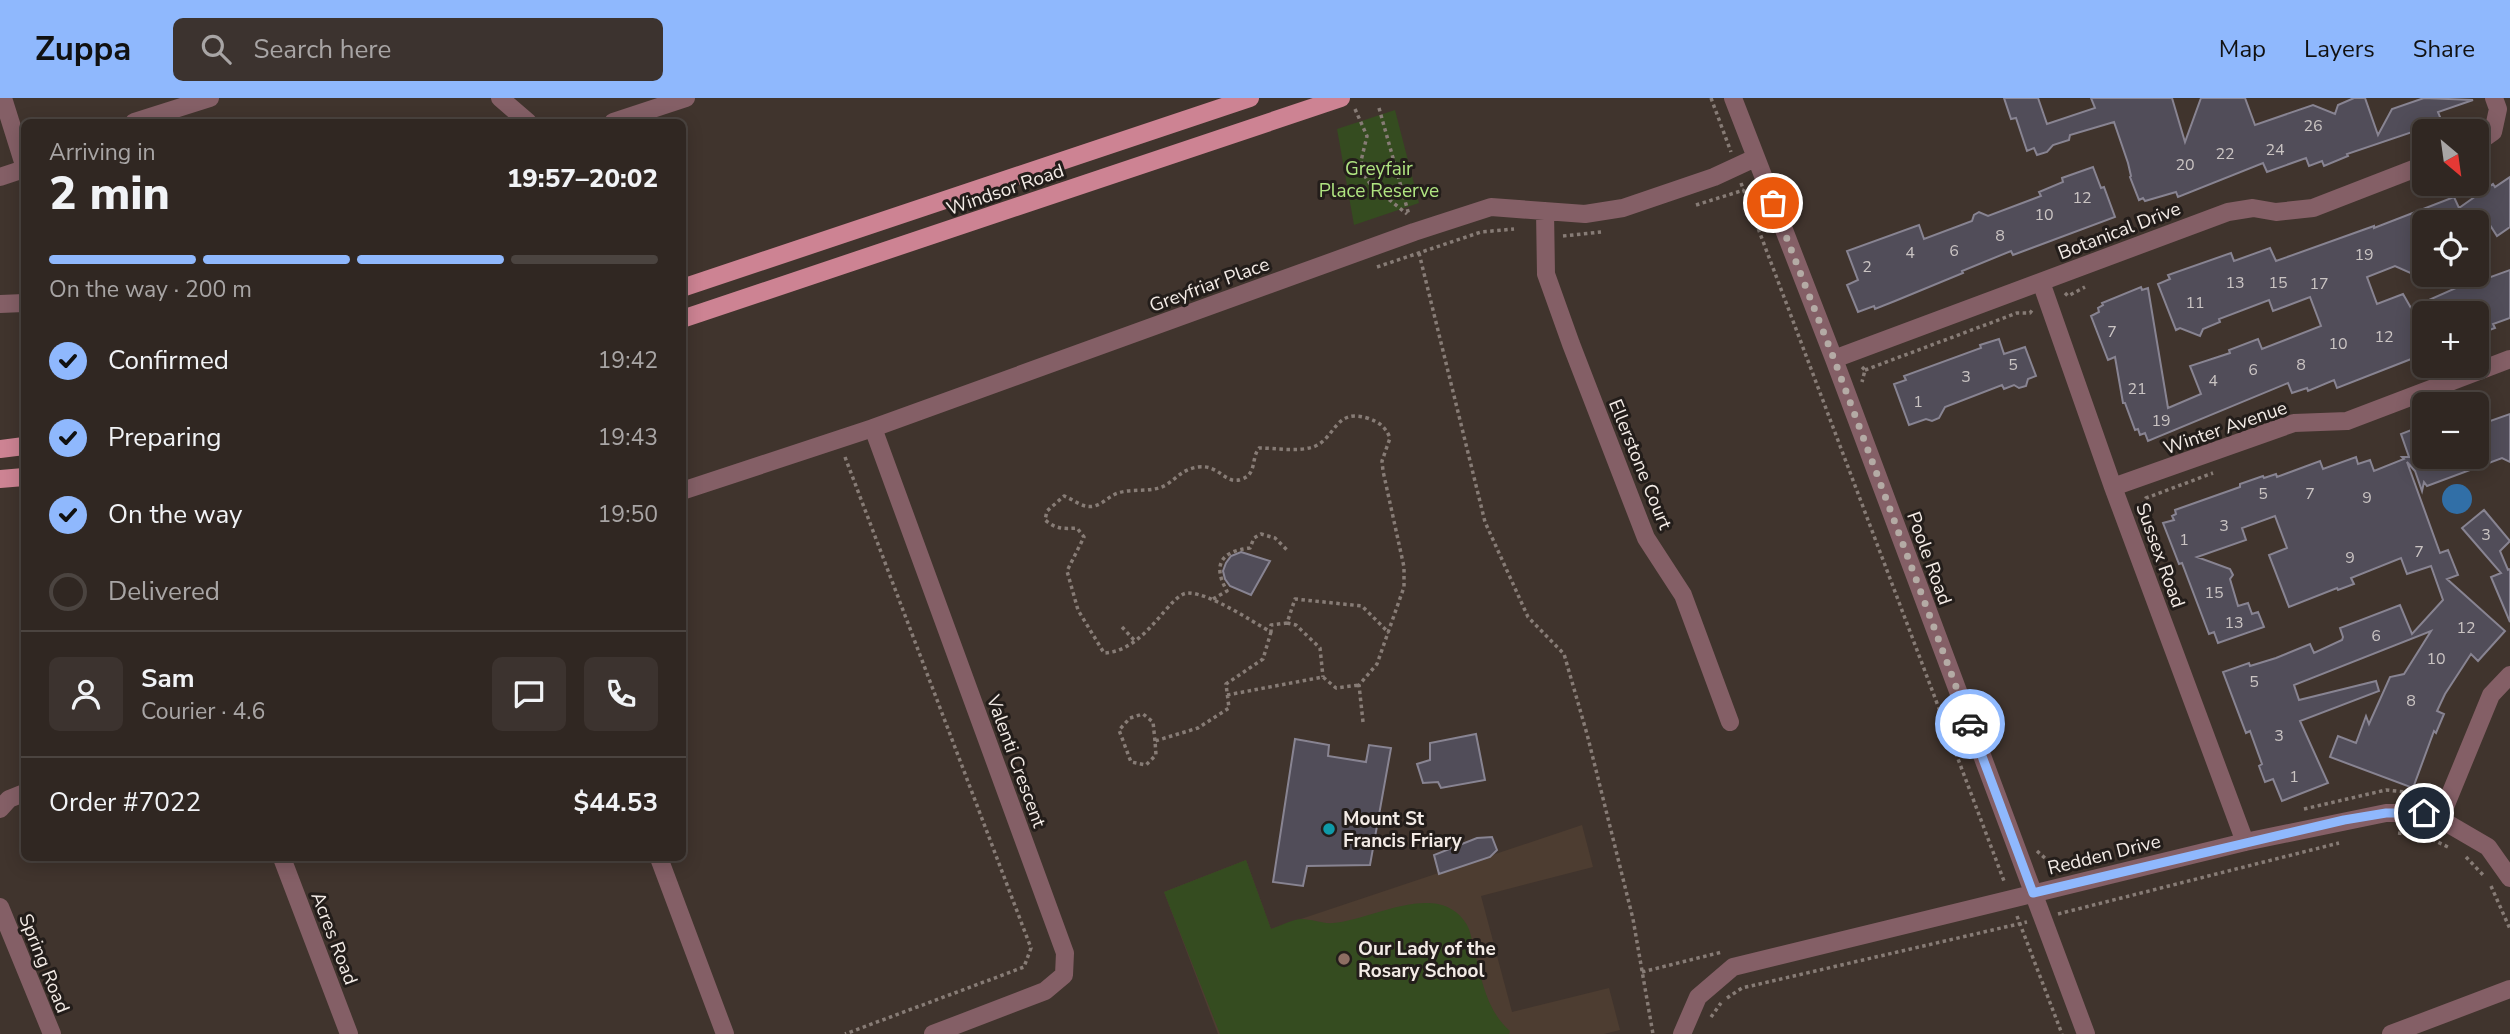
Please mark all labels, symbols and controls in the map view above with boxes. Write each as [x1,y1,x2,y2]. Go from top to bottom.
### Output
search box [173,18,663,81]
text: Zuppa [35,27,131,72]
icon: search [197,30,235,68]
text: Search here [253,32,391,67]
text: Map [2219,33,2266,65]
text: Layers [2304,33,2375,65]
text: Share [2413,33,2475,65]
house number: 26 [2303,115,2323,137]
north arrow [2412,119,2488,196]
map controls [2412,119,2489,469]
text: Arriving in [49,137,156,168]
house number: 24 [2265,139,2285,161]
house number: 22 [2215,143,2235,165]
house number: 20 [2175,154,2195,176]
park label: Greyfair Place Reserve [1319,156,1439,204]
street label: Windsor Road [943,158,1068,222]
text: 19:57–20:02 [507,161,658,196]
text: 2 min [49,162,170,225]
pin [1743,173,1803,233]
icon: bag [1754,184,1792,222]
house number: 12 [2072,187,2092,209]
street label: Botanical Drive [2054,196,2185,266]
house number: 10 [2034,204,2054,226]
button: locate [2412,210,2489,287]
house number: 8 [1995,225,2005,247]
house number: 6 [1949,240,1959,262]
house number: 4 [1905,242,1915,264]
house number: 19 [2354,244,2374,266]
street label: Greyfriar Place [1146,251,1273,319]
house number: 2 [1862,256,1872,278]
house number: 13 [2225,272,2245,294]
house number: 15 [2268,272,2288,294]
house number: 17 [2309,273,2329,295]
text: On the way · 200 m [49,274,252,305]
house number: 11 [2185,292,2205,314]
button: + [2412,301,2489,378]
house number: 7 [2107,321,2117,343]
house number: 12 [2374,326,2394,348]
house number: 10 [2328,333,2348,355]
icon: check [49,342,87,380]
text: Confirmed [108,343,229,378]
text: 19:42 [598,345,658,376]
house number: 5 [2008,354,2018,376]
house number: 8 [2296,354,2306,376]
house number: 6 [2248,359,2258,381]
house number: 3 [1961,366,1971,388]
house number: 4 [2208,370,2218,392]
house number: 21 [2127,378,2147,400]
house number: 1 [1913,391,1923,413]
button: − [2412,392,2489,469]
street label: Ellerstone Court [1602,395,1678,534]
street label: Winter Avenue [2160,395,2291,461]
house number: 19 [2151,410,2171,432]
icon: check [49,419,87,457]
text: Preparing [108,420,221,455]
text: 19:43 [598,422,658,453]
house number: 5 [2258,483,2268,505]
house number: 7 [2305,483,2315,505]
house number: 9 [2362,487,2372,509]
icon: check [49,496,87,534]
text: On the way [108,497,242,532]
text: 19:50 [598,499,658,530]
street label: Sussex Road [2129,499,2191,611]
street label: Poole Road [1900,508,1958,609]
house number: 3 [2219,515,2229,537]
house number: 3 [2481,524,2491,546]
house number: 1 [2179,529,2189,551]
house number: 7 [2414,541,2424,563]
house number: 9 [2345,547,2355,569]
text: Delivered [108,574,220,609]
house number: 15 [2204,582,2224,604]
house number: 13 [2224,612,2244,634]
house number: 12 [2456,617,2476,639]
house number: 6 [2371,625,2381,647]
house number: 10 [2426,648,2446,670]
button: person [49,657,123,731]
button: chat [492,657,566,731]
button: phone [584,657,658,731]
text: Sam [141,661,194,696]
house number: 5 [2249,671,2259,693]
courier [1935,689,2005,759]
street label: Valenti Crescent [980,690,1052,832]
house number: 8 [2406,690,2416,712]
text: Courier · 4.6 [141,696,265,727]
icon: car [1951,705,1989,743]
house number: 3 [2274,725,2284,747]
house number: 1 [2289,766,2299,788]
pin [2394,783,2454,843]
text: Order #7022 [49,785,201,820]
text: $44.53 [574,785,658,820]
icon: home [2405,794,2443,832]
place label: Mount St Francis Friary [1343,806,1463,854]
marker: Mount St Francis Friary [1321,821,1337,837]
street label: Redden Drive [2045,828,2163,882]
street label: Acres Road [304,888,364,989]
street label: Spring Road [12,910,76,1017]
place label: Our Lady of the Rosary School [1358,936,1496,984]
marker: Our Lady of the Rosary School [1336,951,1352,967]

